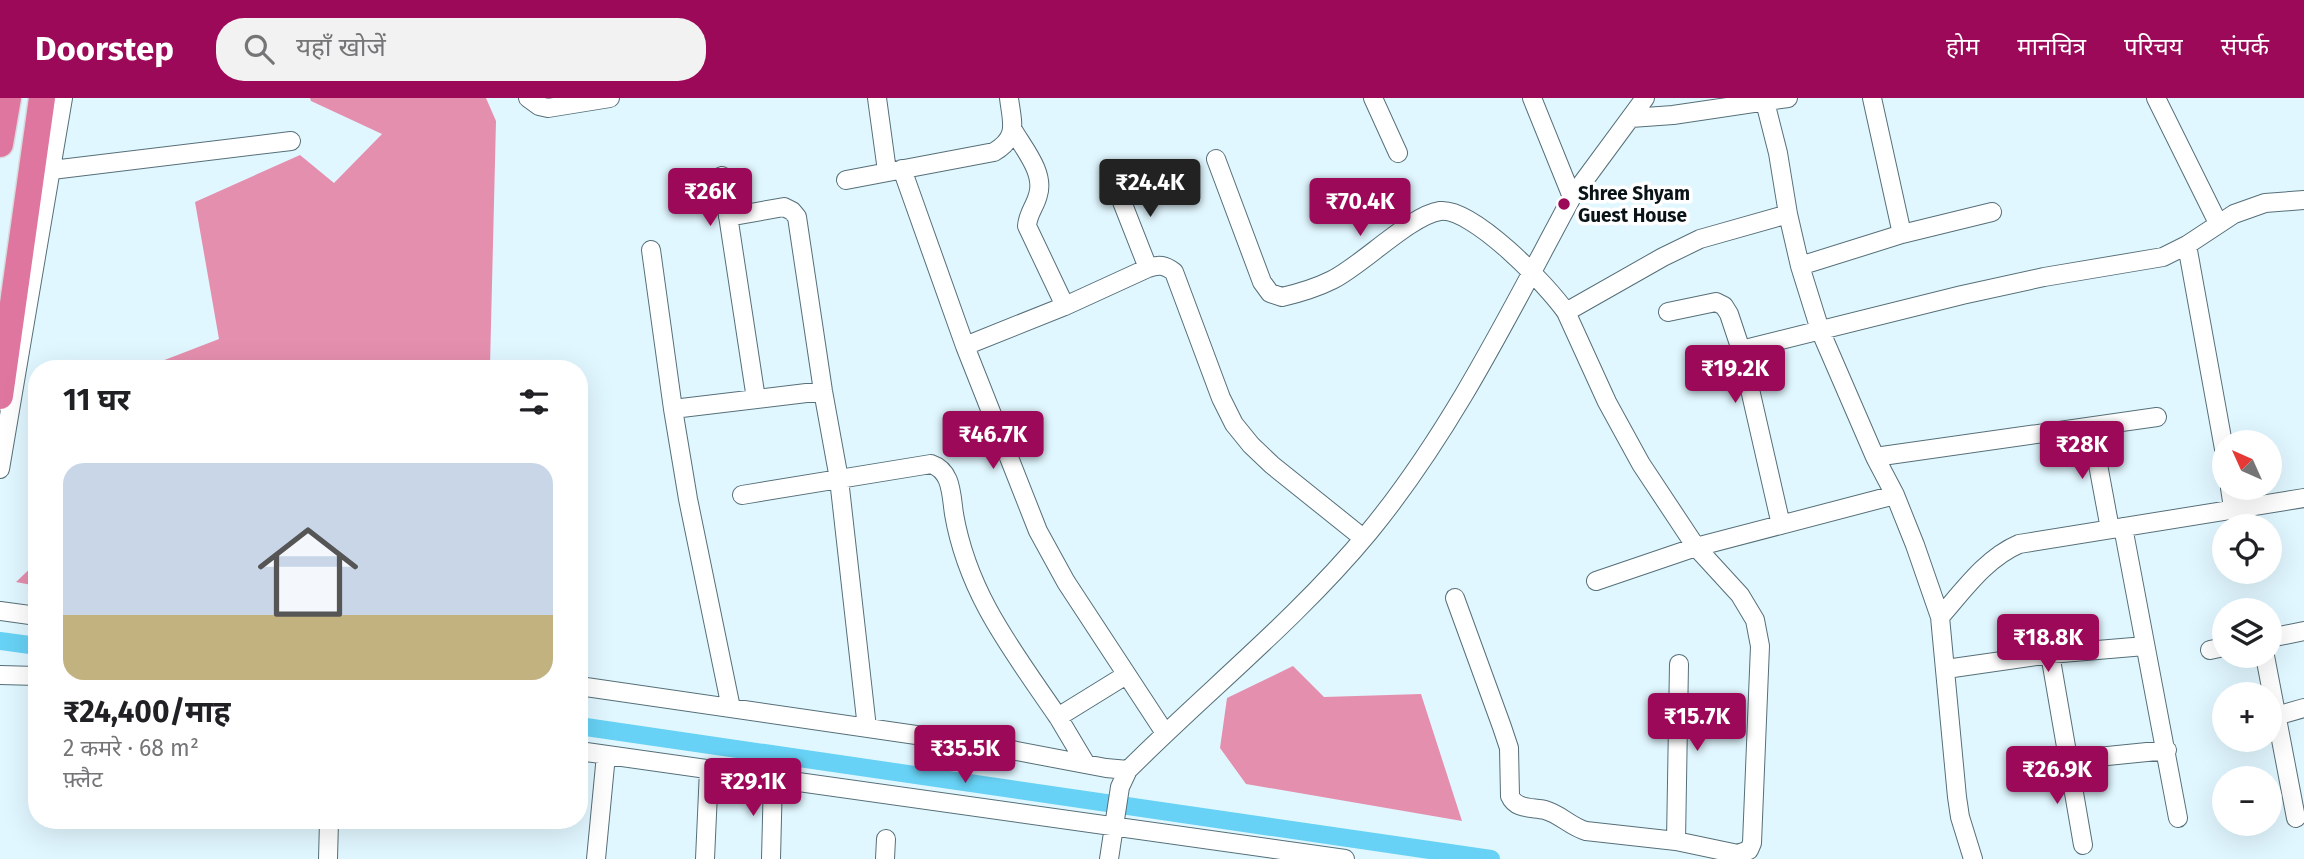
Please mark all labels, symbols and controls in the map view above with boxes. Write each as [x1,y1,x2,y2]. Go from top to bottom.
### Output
search box [216,18,706,81]
text: Doorstep [35,29,174,69]
icon: search [240,30,278,68]
text: यहाँ खोजें [296,32,386,63]
text: होम [1946,33,1979,61]
text: मानचित्र [2017,33,2086,61]
text: परिचय [2124,33,2183,61]
text: संपर्क [2221,33,2269,61]
pin: ₹24.4K [1093,159,1207,219]
text: ₹24.4K [1115,168,1185,196]
pin: ₹26K [669,169,751,228]
text: ₹26K [684,177,736,205]
pin: ₹70.4K [1303,178,1417,238]
place label: Shree Shyam Guest House [1578,182,1690,227]
text: ₹70.4K [1325,187,1395,215]
marker: Shree Shyam Guest House [1556,196,1572,212]
pin: ₹19.2K [1678,345,1792,405]
text: ₹19.2K [1701,354,1769,382]
text: 11 घर [63,382,130,418]
icon: filters [515,383,553,421]
pin: ₹46.7K [936,412,1050,471]
text: ₹46.7K [959,420,1027,448]
pin: ₹28K [2041,422,2123,481]
text: ₹28K [2056,430,2108,458]
north arrow [2212,430,2282,500]
map controls [2212,430,2282,836]
icon: home [245,509,371,635]
button: locate [2212,514,2282,584]
button: layers [2212,598,2282,668]
pin: ₹18.8K [1991,614,2105,674]
text: ₹18.8K [2013,623,2083,651]
button: + [2212,682,2282,752]
text: ₹24,400/माह [63,694,230,730]
pin: ₹15.7K [1640,694,1754,753]
text: ₹15.7K [1664,702,1730,730]
pin: ₹35.5K [908,726,1022,785]
text: 2 कमरे · 68 m² [63,734,199,762]
text: ₹35.5K [930,734,1000,762]
pin: ₹26.9K [2000,746,2114,806]
text: ₹26.9K [2022,755,2092,783]
pin: ₹29.1K [696,758,810,818]
text: फ़्लैट [63,765,103,793]
button: − [2212,766,2282,836]
text: ₹29.1K [720,767,786,795]

